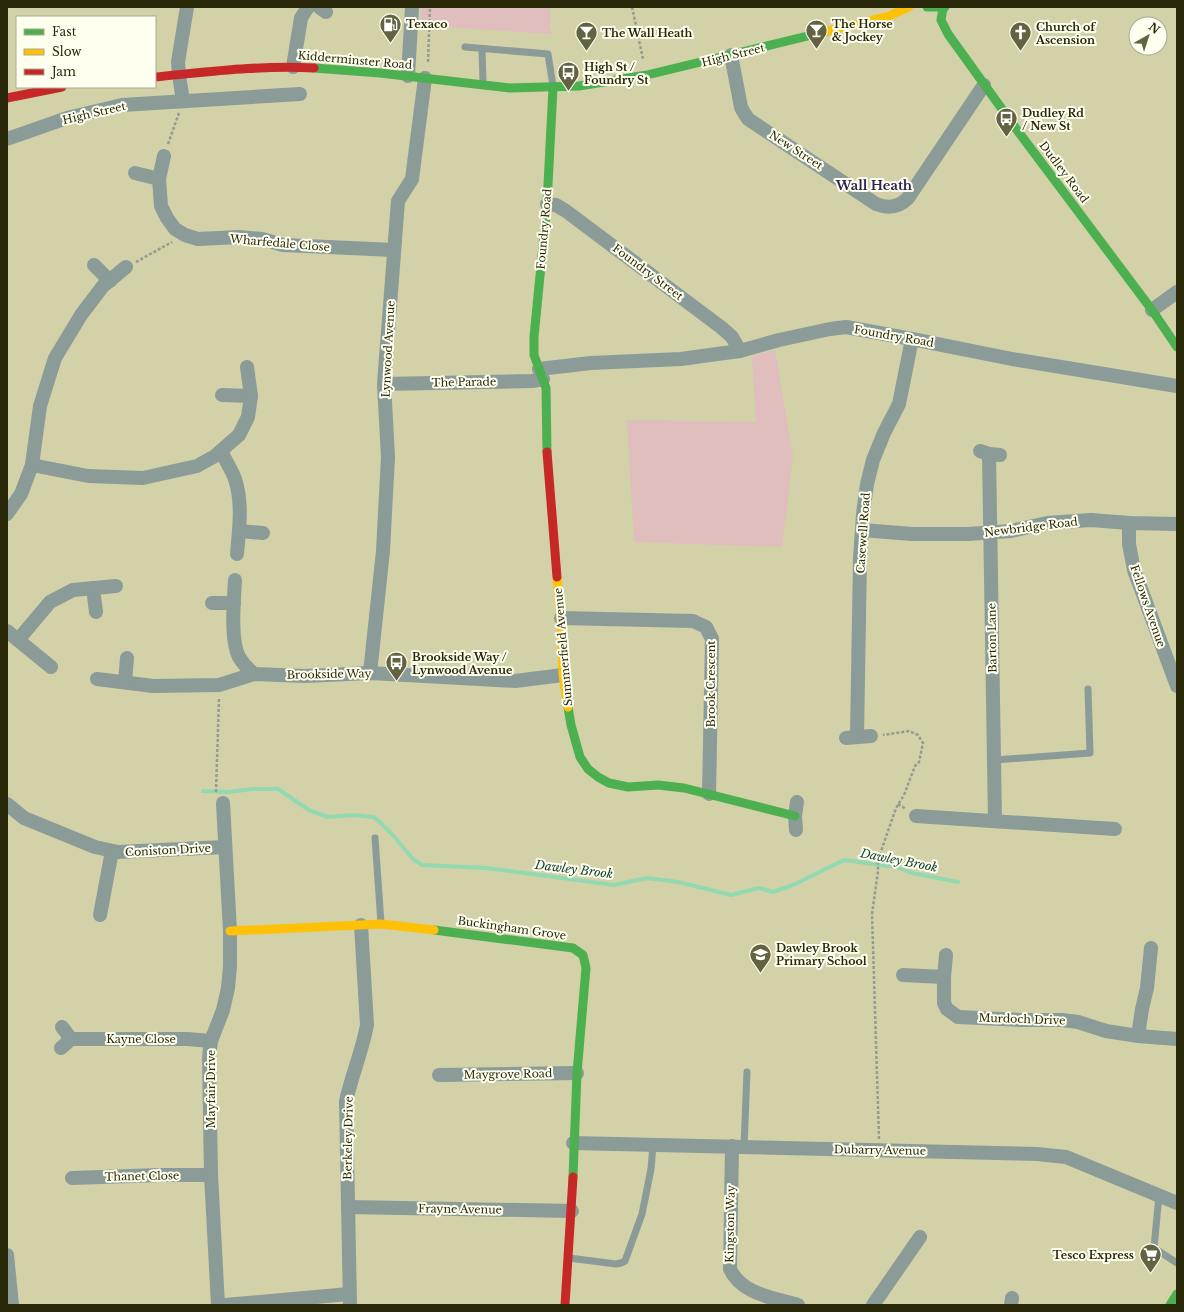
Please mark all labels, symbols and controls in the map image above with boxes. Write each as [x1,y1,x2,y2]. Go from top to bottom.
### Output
fuel station icon: Texaco [377,11,403,44]
legend [16,16,156,88]
north arrow [1128,16,1168,56]
place label: Texaco [406,17,447,31]
bar icon: The Horse & Jockey [803,17,829,50]
place label: The Horse & Jockey [832,17,893,44]
bar icon: The Wall Heath [574,20,600,53]
church icon: Church of Ascension [1008,20,1034,53]
place label: Church of Ascension [1035,20,1096,47]
text: N [1146,20,1163,37]
text: Fast [52,24,77,39]
place label: The Wall Heath [602,26,693,40]
street label: High Street [700,40,767,70]
text: Slow [52,44,82,59]
street label: Kidderminster Road [297,48,413,72]
bus stop icon: High St / Foundry St [555,60,581,93]
place label: High St / Foundry St [584,60,649,87]
text: Jam [50,64,76,79]
street label: High Street [61,99,128,127]
bus stop icon: Dudley Rd / New St [994,106,1020,139]
place label: Dudley Rd / New St [1022,106,1084,133]
street label: New Street [767,127,826,173]
street label: Dudley Road [1036,138,1092,206]
district label: Wall Heath [835,177,913,194]
street label: Foundry Road [534,188,555,270]
street label: Wharfedale Close [228,232,331,254]
street label: Foundry Street [610,241,687,304]
street label: Lynwood Avenue [378,300,398,398]
street label: Foundry Road [853,322,936,350]
street label: The Parade [432,374,496,390]
street label: Casewell Road [853,491,873,574]
street label: Newbridge Road [983,514,1079,540]
street label: Fellows Avenue [1127,563,1169,649]
street label: Summerfield Avenue [551,587,575,707]
street label: Barton Lane [984,603,1000,673]
street label: Brook Crescent [704,640,718,727]
bus stop icon: Brookside Way / Lynwood Avenue [383,650,409,683]
place label: Brookside Way / Lynwood Avenue [412,650,513,677]
street label: Brookside Way [286,666,372,682]
street label: Coniston Drive [125,841,211,859]
water label: Dawley Brook [858,845,939,875]
water label: Dawley Brook [533,857,614,881]
street label: Buckingham Grove [457,913,567,943]
school or university icon: Dawley Brook Primary School [747,941,773,974]
place label: Dawley Brook Primary School [776,941,867,968]
street label: Murdoch Drive [978,1010,1066,1028]
street label: Kayne Close [106,1032,176,1046]
street label: Mayfair Drive [204,1050,218,1128]
street label: Maygrove Road [464,1066,553,1082]
street label: Berkeley Drive [340,1096,356,1180]
street label: Dubarry Avenue [834,1142,926,1158]
street label: Thanet Close [105,1168,179,1184]
street label: Kingston Way [722,1185,738,1263]
street label: Frayne Avenue [418,1201,502,1217]
supermarket icon: Tesco Express [1137,1242,1163,1275]
place label: Tesco Express [1053,1248,1134,1262]

